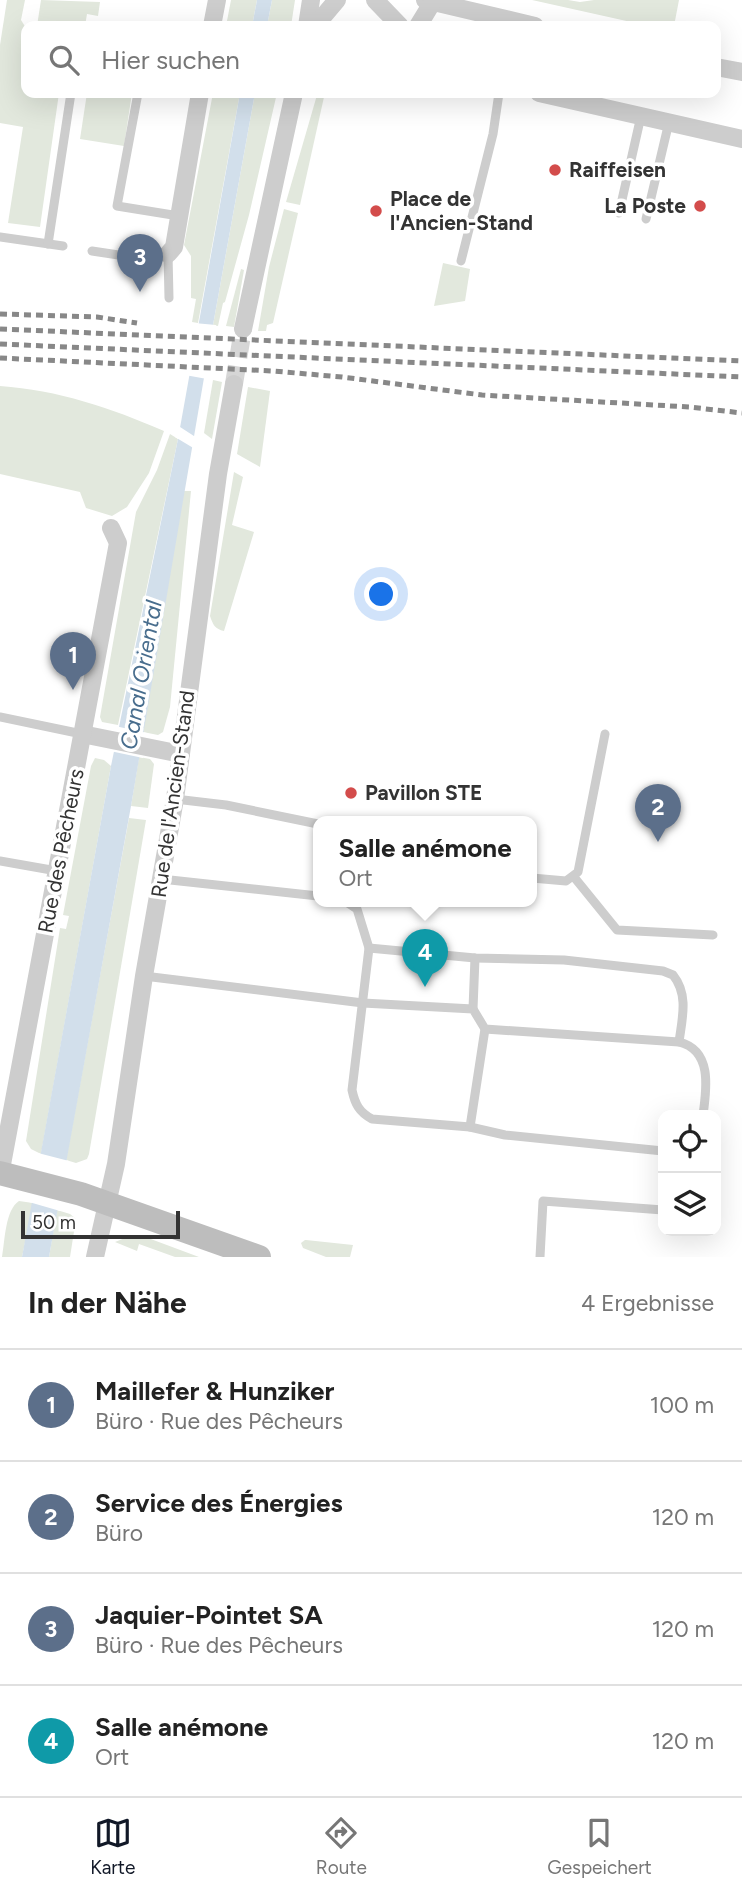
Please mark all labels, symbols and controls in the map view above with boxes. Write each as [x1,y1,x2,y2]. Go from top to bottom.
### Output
search box [21,21,721,98]
icon: search [45,41,83,79]
text: Hier suchen [101,44,240,76]
place label: Raiffeisen [569,157,666,182]
marker: Raiffeisen [547,162,563,178]
place label: Place de l'Ancien-Stand [390,186,533,235]
place label: La Poste [604,193,686,218]
marker: La Poste [692,198,708,214]
marker: Place de l'Ancien-Stand [368,203,384,219]
pin: 3 [117,234,163,292]
your location [364,577,398,611]
water label: Canal Oriental [114,597,168,752]
pin: 1 [50,632,96,690]
street label: Rue de l'Ancien-Stand [146,689,199,899]
street label: Rue des Pêcheurs [32,767,89,935]
place label: Pavillon STE [365,780,482,805]
pin: 2 [635,784,681,842]
marker: Pavillon STE [343,785,359,801]
popup [313,816,537,907]
text: Salle anémone [338,832,512,864]
text: Ort [338,864,373,892]
pin: 4 [402,929,448,987]
map controls [658,1110,721,1236]
button: locate [658,1110,721,1173]
button: layers [658,1173,721,1236]
scale bar [21,1208,180,1240]
text: 50 m [32,1211,76,1234]
text: In der Nähe [28,1284,187,1321]
text: 4 Ergebnisse [581,1289,714,1317]
text: Maillefer & Hunziker [95,1375,334,1407]
text: 1 [46,1391,56,1419]
text: 100 m [650,1391,714,1419]
text: Büro · Rue des Pêcheurs [95,1407,343,1435]
text: Service des Énergies [95,1487,343,1519]
text: 2 [44,1503,58,1531]
text: 120 m [652,1503,714,1531]
text: Büro [95,1519,143,1547]
text: Jaquier-Pointet SA [95,1599,323,1631]
text: 3 [45,1615,57,1643]
text: 120 m [652,1615,714,1643]
text: Büro · Rue des Pêcheurs [95,1631,343,1659]
text: Salle anémone [95,1711,268,1743]
text: 4 [44,1727,58,1755]
text: 120 m [652,1727,714,1755]
text: Ort [95,1743,129,1771]
tab: Karte [90,1814,135,1879]
tab: Route [316,1814,367,1879]
tab: Gespeichert [547,1814,652,1879]

